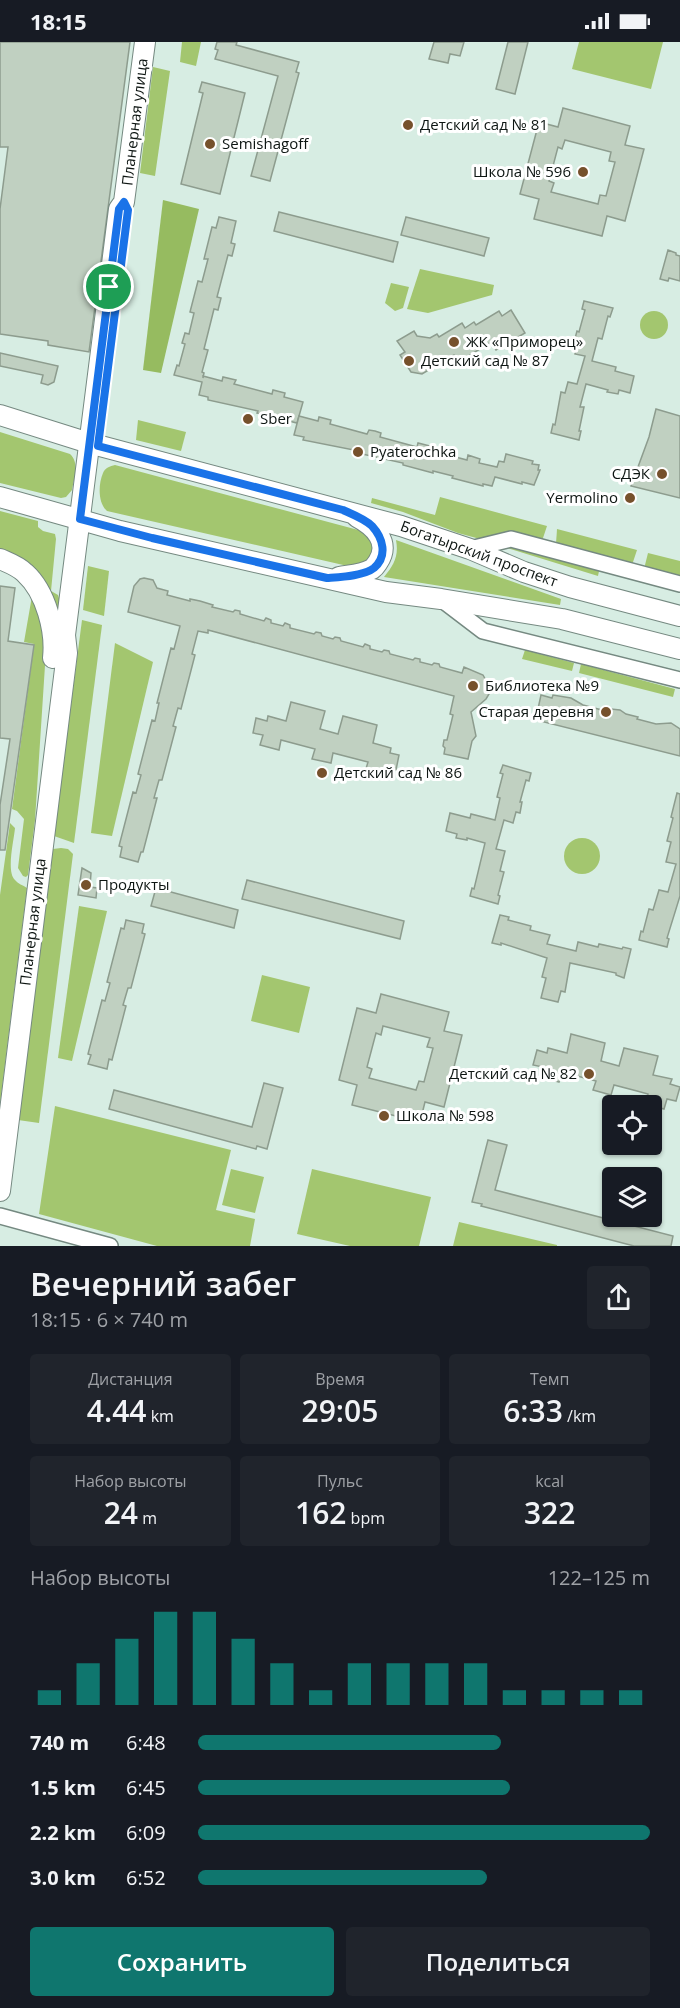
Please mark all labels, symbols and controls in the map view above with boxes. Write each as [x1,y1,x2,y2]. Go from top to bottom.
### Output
text: 18:15 [30,6,87,36]
street label: Планерная улица [116,57,152,187]
place label: Детский сад № 81 [420,114,548,134]
marker: Детский сад № 81 [401,118,415,132]
place label: Semishagoff [222,133,309,153]
marker: Semishagoff [203,137,217,151]
place label: Школа № 596 [473,161,571,181]
marker: Школа № 596 [576,165,590,179]
pin [83,261,134,312]
icon: arrive [92,270,125,303]
place label: ЖК «Приморец» [466,331,583,351]
marker: ЖК «Приморец» [447,335,461,349]
place label: Детский сад № 87 [421,350,549,370]
marker: Детский сад № 87 [402,354,416,368]
place label: Sber [260,408,292,428]
marker: Sber [241,412,255,426]
place label: Pyaterochka [370,441,456,461]
marker: Pyaterochka [351,445,365,459]
place label: СДЭК [612,463,651,483]
marker: СДЭК [655,467,669,481]
place label: Yermolino [546,487,618,507]
marker: Yermolino [623,491,637,505]
street label: Богатырский проспект [398,515,561,591]
place label: Библиотека №9 [485,675,599,695]
marker: Библиотека №9 [466,679,480,693]
place label: Старая деревня [478,701,594,721]
marker: Старая деревня [599,705,613,719]
place label: Детский сад № 86 [334,762,462,782]
marker: Детский сад № 86 [315,766,329,780]
street label: Планерная улица [14,857,50,987]
place label: Продукты [98,874,170,894]
marker: Продукты [79,878,93,892]
place label: Детский сад № 82 [449,1063,577,1083]
marker: Детский сад № 82 [582,1067,596,1081]
map controls [602,1095,662,1227]
button: locate [602,1095,662,1155]
place label: Школа № 598 [396,1105,494,1125]
marker: Школа № 598 [377,1109,391,1123]
button: layers [602,1167,662,1227]
text: Вечерний забег [30,1261,296,1306]
button: share [587,1266,650,1329]
text: 18:15 · 6 × 740 m [30,1306,188,1333]
text: Дистанция [88,1368,173,1390]
text: Время [315,1368,365,1390]
text: Темп [530,1368,569,1390]
text: 4.44 [87,1390,146,1431]
text: 29:05 [302,1390,378,1431]
text: 6:33 [503,1390,563,1431]
text: km [146,1405,174,1427]
text: /km [563,1405,596,1427]
text: Набор высоты [74,1470,187,1492]
text: Пульс [317,1470,363,1492]
text: kcal [535,1470,564,1492]
text: 24 [104,1492,138,1533]
text: 162 [295,1492,346,1533]
text: 322 [524,1492,575,1533]
text: m [138,1507,157,1529]
text: bpm [346,1507,385,1529]
text: Набор высоты [30,1564,170,1591]
text: 122–125 m [548,1564,650,1591]
text: 740 m [30,1729,89,1756]
text: 6:48 [126,1729,166,1756]
text: 1.5 km [30,1774,96,1801]
text: 6:45 [126,1774,166,1801]
text: 2.2 km [30,1819,96,1846]
text: 6:09 [126,1819,166,1846]
text: 3.0 km [30,1864,96,1891]
text: 6:52 [126,1864,166,1891]
button: Сохранить [30,1927,334,1996]
button: Поделиться [346,1927,650,1996]

